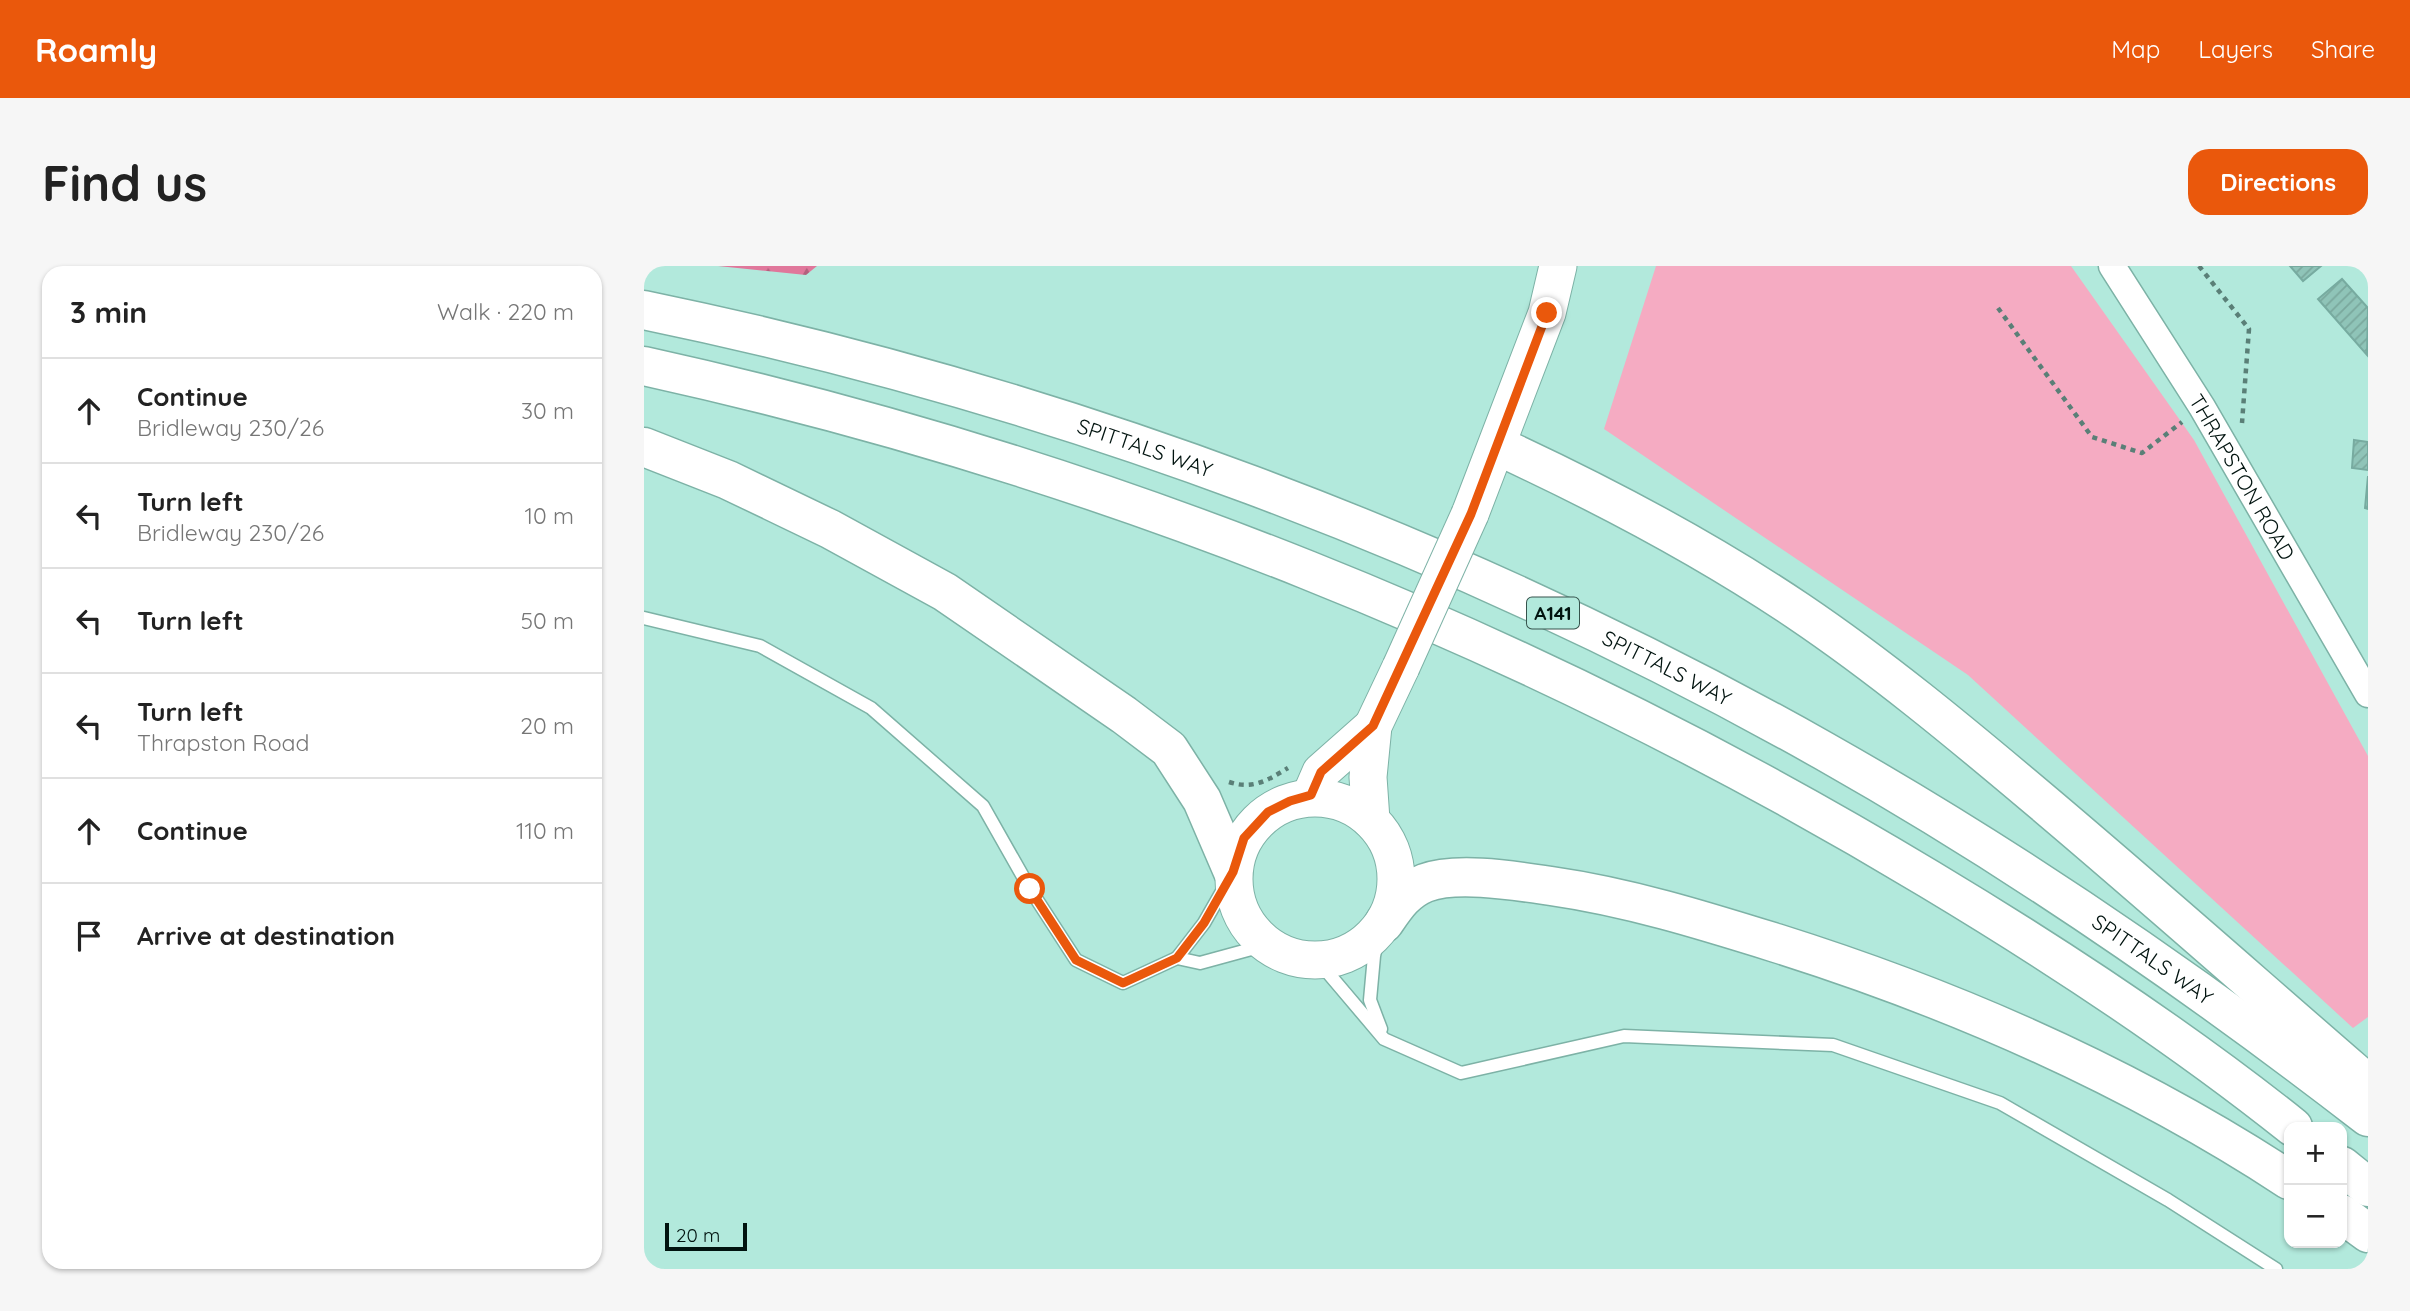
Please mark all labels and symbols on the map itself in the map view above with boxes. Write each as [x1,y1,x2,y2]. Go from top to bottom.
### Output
route end [1531,297,1562,328]
street label: THRAPSTON ROAD [2184,389,2301,565]
street label: SPITTALS WAY [1074,412,1216,483]
road number: A141 [1527,598,1579,628]
street label: SPITTALS WAY [1598,624,1736,711]
route start [1014,873,1045,904]
street label: SPITTALS WAY [2088,908,2218,1010]
scale bar [665,1220,747,1252]

